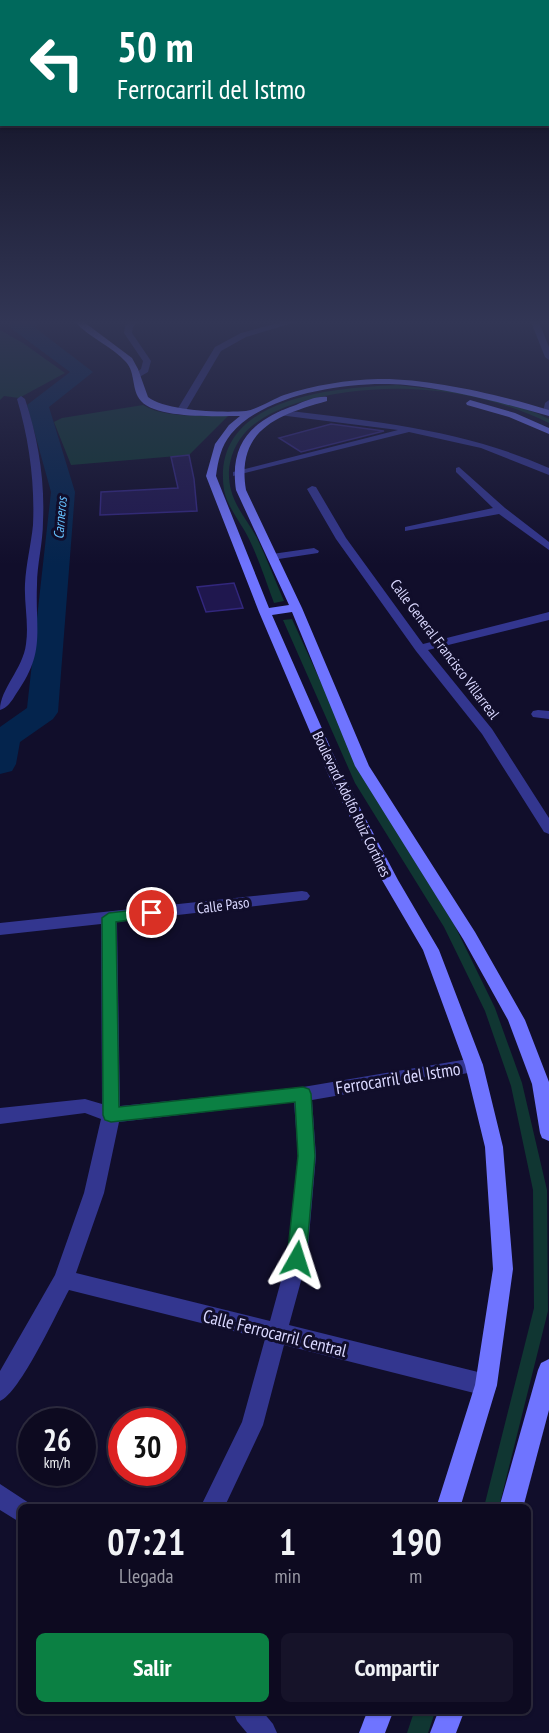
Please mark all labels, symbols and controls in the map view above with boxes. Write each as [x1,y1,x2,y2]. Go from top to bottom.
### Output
text: 50 m [117,19,194,74]
icon: left [18,24,96,102]
text: Ferrocarril del Istmo [117,72,306,106]
water label: Carneros [49,495,71,540]
street label: Calle General Francisco Villarreal [386,575,504,723]
street label: Boulevard Adolfo Ruiz Cortines [309,728,395,880]
pin [126,887,177,938]
street label: Calle Paso [196,892,250,918]
icon: arrive [135,896,168,929]
street label: Ferrocarril del Istmo [334,1057,462,1099]
position arrow [265,1227,329,1291]
street label: Calle Ferrocarril Central [201,1304,350,1362]
speed limit sign: 30 [108,1408,186,1486]
text: 26 [43,1420,71,1459]
text: km/h [44,1453,70,1472]
text: 07:21 [107,1518,185,1565]
text: 1 [279,1518,296,1565]
text: 190 [390,1518,442,1565]
text: Llegada [119,1563,173,1589]
text: min [275,1563,301,1589]
text: m [409,1563,422,1589]
button: Salir [36,1633,269,1702]
button: Compartir [281,1633,513,1702]

